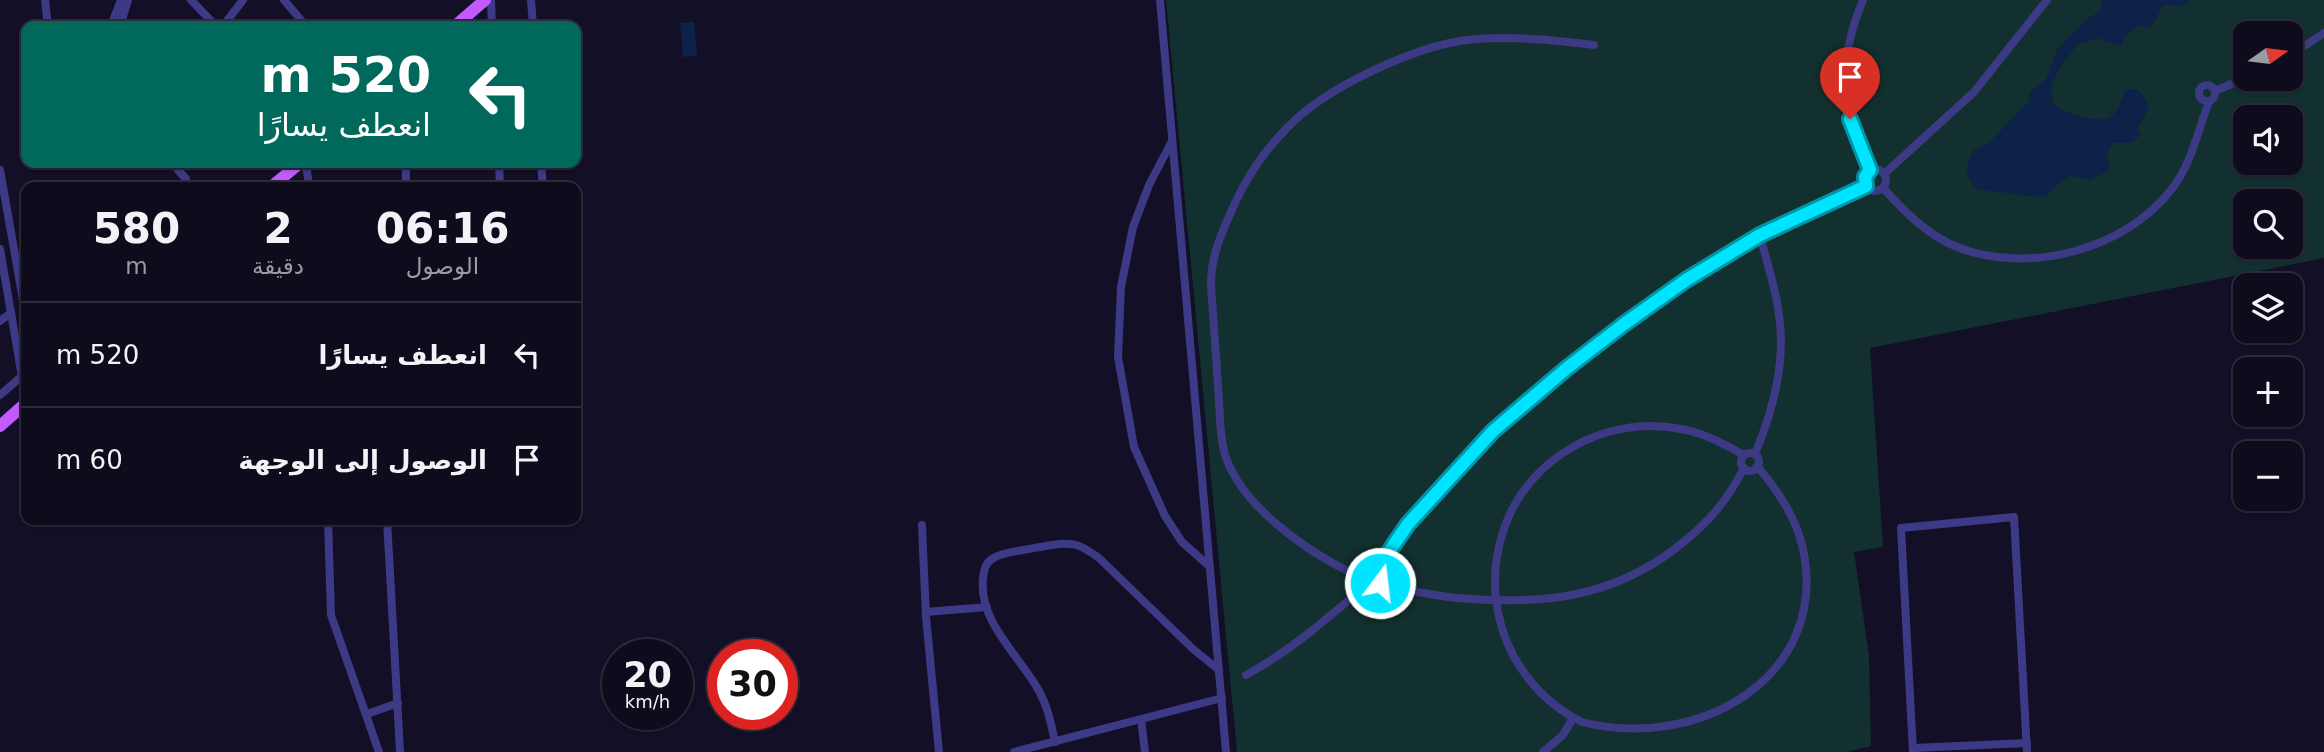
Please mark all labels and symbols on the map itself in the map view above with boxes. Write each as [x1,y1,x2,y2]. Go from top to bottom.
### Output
north arrow [2233,21,2303,91]
pin [1820,47,1880,119]
position arrow [1343,546,1417,620]
speed limit sign: 30 [707,639,798,730]

